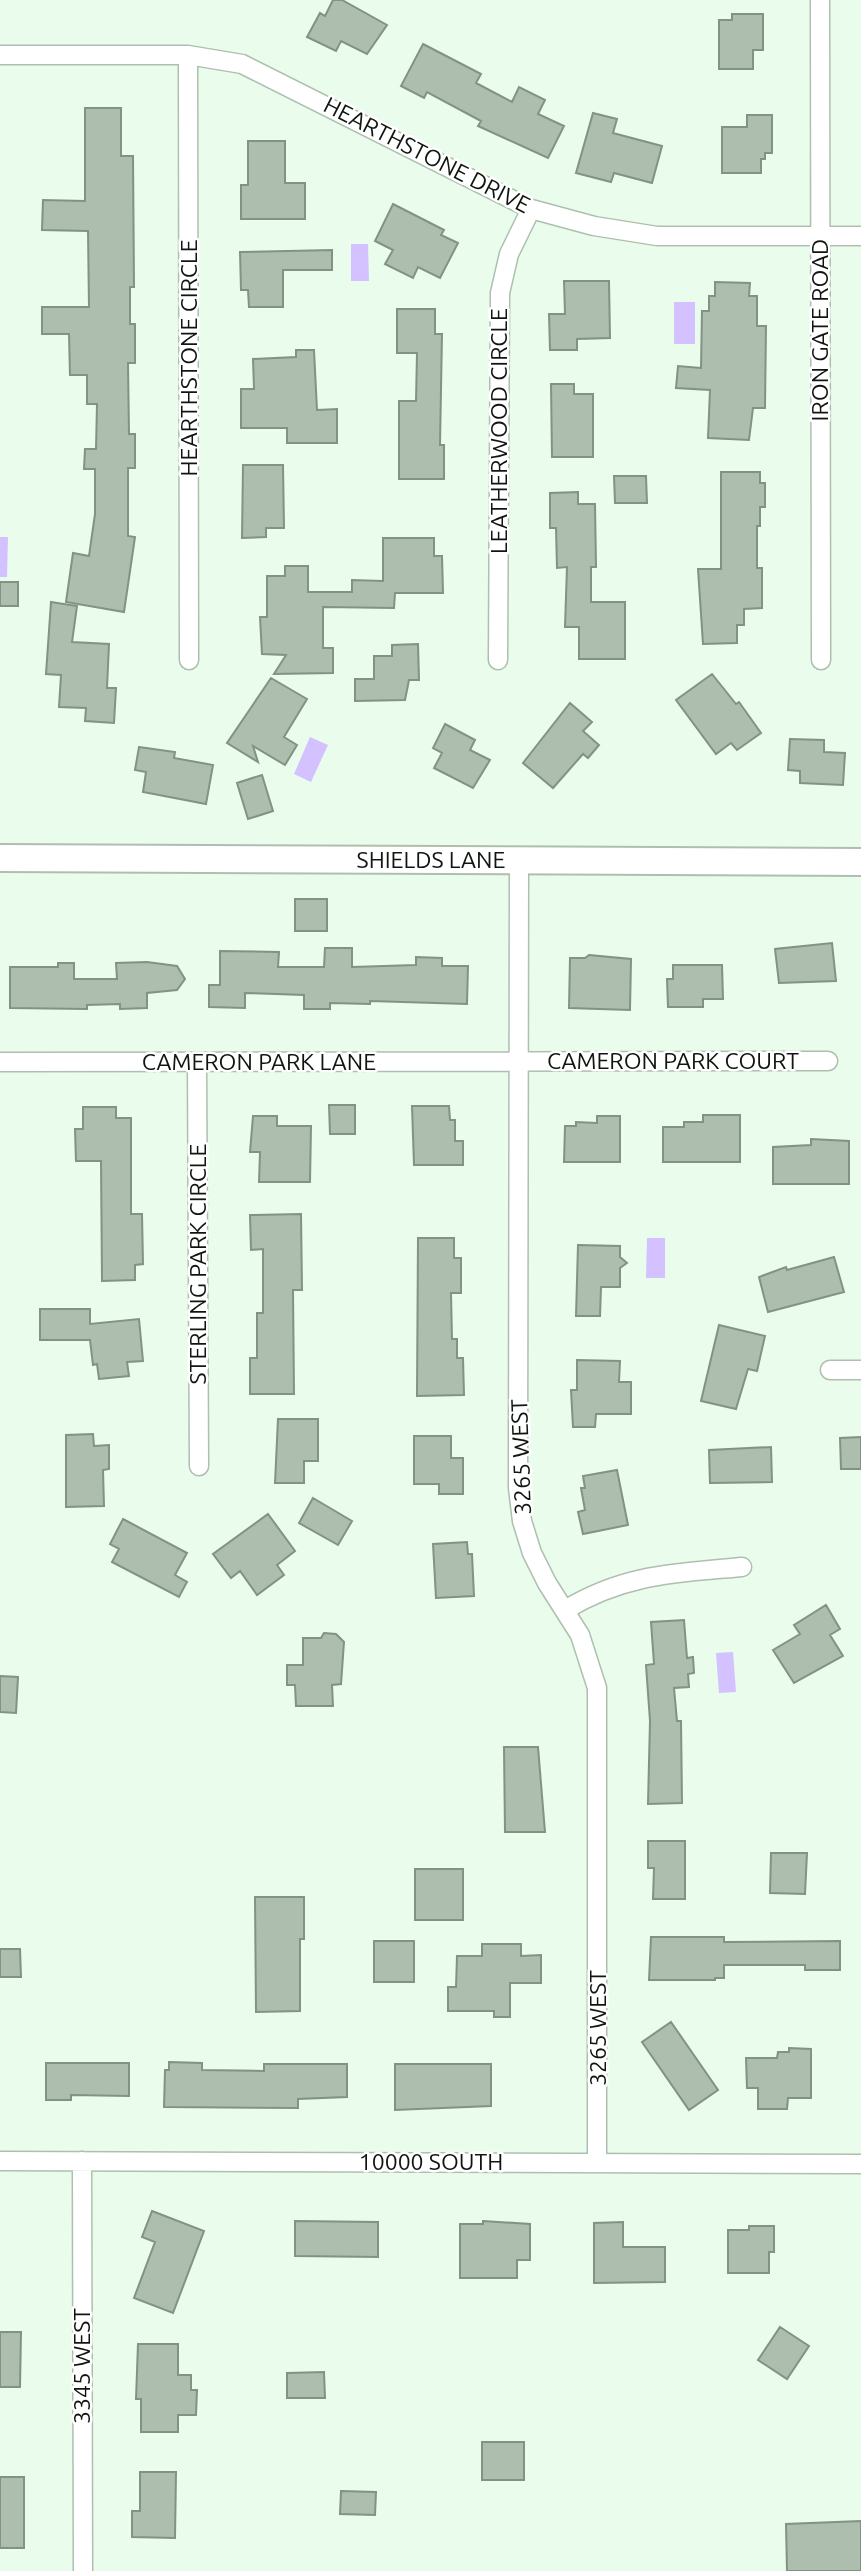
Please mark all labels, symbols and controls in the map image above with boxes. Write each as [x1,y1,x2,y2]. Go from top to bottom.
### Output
street label: HEARTHSTONE DRIVE [320,92,535,217]
street label: HEARTHSTONE CIRCLE [176,239,201,477]
street label: IRON GATE ROAD [807,239,832,421]
street label: LEATHERWOOD CIRCLE [486,308,511,554]
street label: SHIELDS LANE [357,847,505,872]
street label: CAMERON PARK COURT [547,1048,799,1073]
street label: CAMERON PARK LANE [142,1049,376,1074]
street label: STERLING PARK CIRCLE [185,1144,210,1384]
street label: 3265 WEST [506,1398,535,1515]
street label: 3265 WEST [585,1970,610,2086]
street label: 10000 SOUTH [359,2149,503,2174]
street label: 3345 WEST [69,2308,94,2424]

